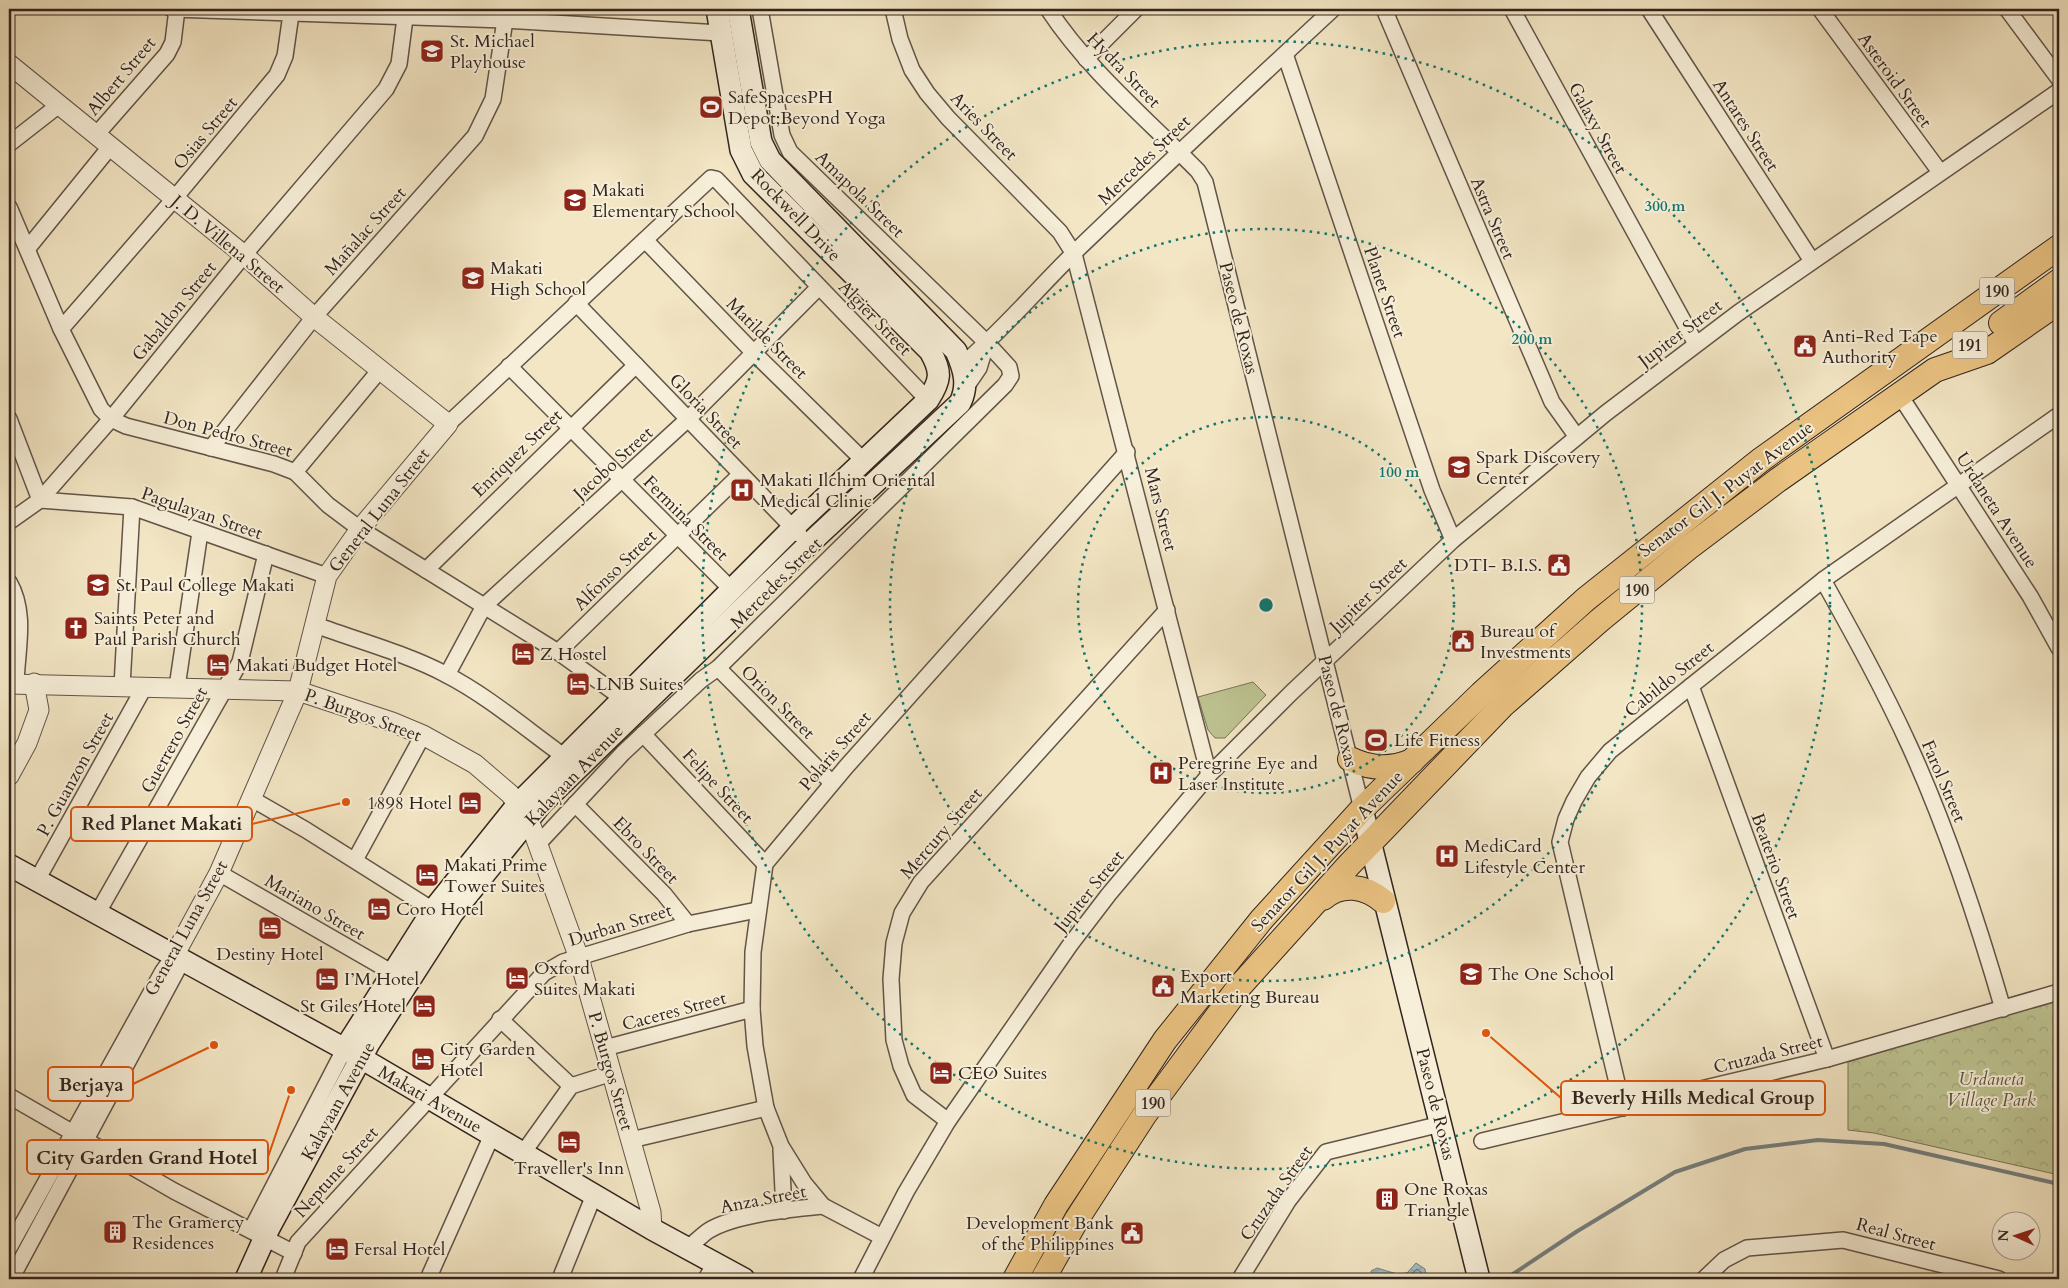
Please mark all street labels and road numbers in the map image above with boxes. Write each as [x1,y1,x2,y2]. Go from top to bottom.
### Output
street label: Hydra Street [1081,27,1166,114]
street label: Asteroid Street [1852,28,1938,133]
street label: Albert Street [81,31,162,121]
street label: Antares Street [1706,74,1785,177]
street label: Galaxy Street [1562,78,1633,179]
street label: Aries Street [945,86,1023,166]
street label: Osias Street [167,91,244,175]
street label: Mercedes Street [1093,109,1196,211]
street label: Amapola Street [809,145,910,244]
street label: Rockwell Drive [745,163,846,267]
street label: Astra Street [1464,173,1521,263]
street label: Mañalac Street [319,181,412,281]
street label: J. D. Villena Street [163,187,290,300]
street label: Planet Street [1357,243,1412,342]
street label: Gabaldon Street [126,256,223,366]
street label: Paseo de Roxas [1213,259,1265,377]
street label: Algier Street [833,275,917,362]
road number: 190 [1980,278,2014,304]
street label: Matilde Street [720,292,813,385]
street label: Jupiter Street [1631,293,1728,375]
road number: 191 [1952,332,1988,358]
street label: Gloria Street [663,368,748,455]
street label: Enriquez Street [467,404,568,503]
street label: Don Pedro Street [161,405,295,464]
street label: Senator Gil J. Puyat Avenue [1634,415,1819,563]
street label: Jacobo Street [566,421,659,508]
street label: General Luna Street [323,443,436,578]
street label: Urdaneta Avenue [1950,447,2043,573]
street label: Mars Street [1138,465,1183,554]
street label: Fermina Street [637,470,734,567]
street label: Pagulayan Street [138,481,266,546]
street label: Alfonso Street [568,524,663,616]
street label: Mercedes Street [725,532,828,635]
street label: Jupiter Street [1322,552,1413,641]
road number: 190 [1620,576,1654,604]
street label: Cabildo Street [1619,635,1720,723]
street label: Paseo de Roxas [1312,652,1364,770]
street label: Orion Street [735,660,820,745]
street label: Guerrero Street [135,682,214,798]
street label: P. Burgos Street [301,683,425,748]
street label: Polaris Street [794,706,877,797]
street label: P. Guanzon Street [31,707,120,841]
street label: Kalayaan Avenue [520,719,629,832]
street label: Farol Street [1915,736,1972,826]
street label: Felipe Street [676,743,759,829]
street label: Senator Gil J. Puyat Avenue [1246,765,1409,938]
street label: Mercury Street [895,782,988,885]
street label: Beaterio Street [1745,809,1806,923]
street label: Ebro Street [607,811,684,890]
street label: Jupiter Street [1047,845,1131,940]
street label: General Luna Street [139,856,234,1001]
street label: Mariano Street [260,869,370,946]
street label: Durban Street [565,898,675,953]
street label: Caceres Street [619,986,729,1037]
street label: P. Burgos Street [582,1009,640,1134]
street label: Cruzada Street [1711,1029,1826,1080]
street label: Kalayaan Avenue [295,1037,381,1165]
street label: Paseo de Roxas [1410,1045,1462,1163]
street label: Makati Avenue [373,1060,486,1139]
road number: 190 [1136,1090,1170,1116]
street label: Neptune Street [289,1121,384,1224]
street label: Cruzada Street [1234,1140,1319,1246]
street label: Anza Street [718,1179,808,1220]
street label: Real Street [1853,1212,1939,1257]

